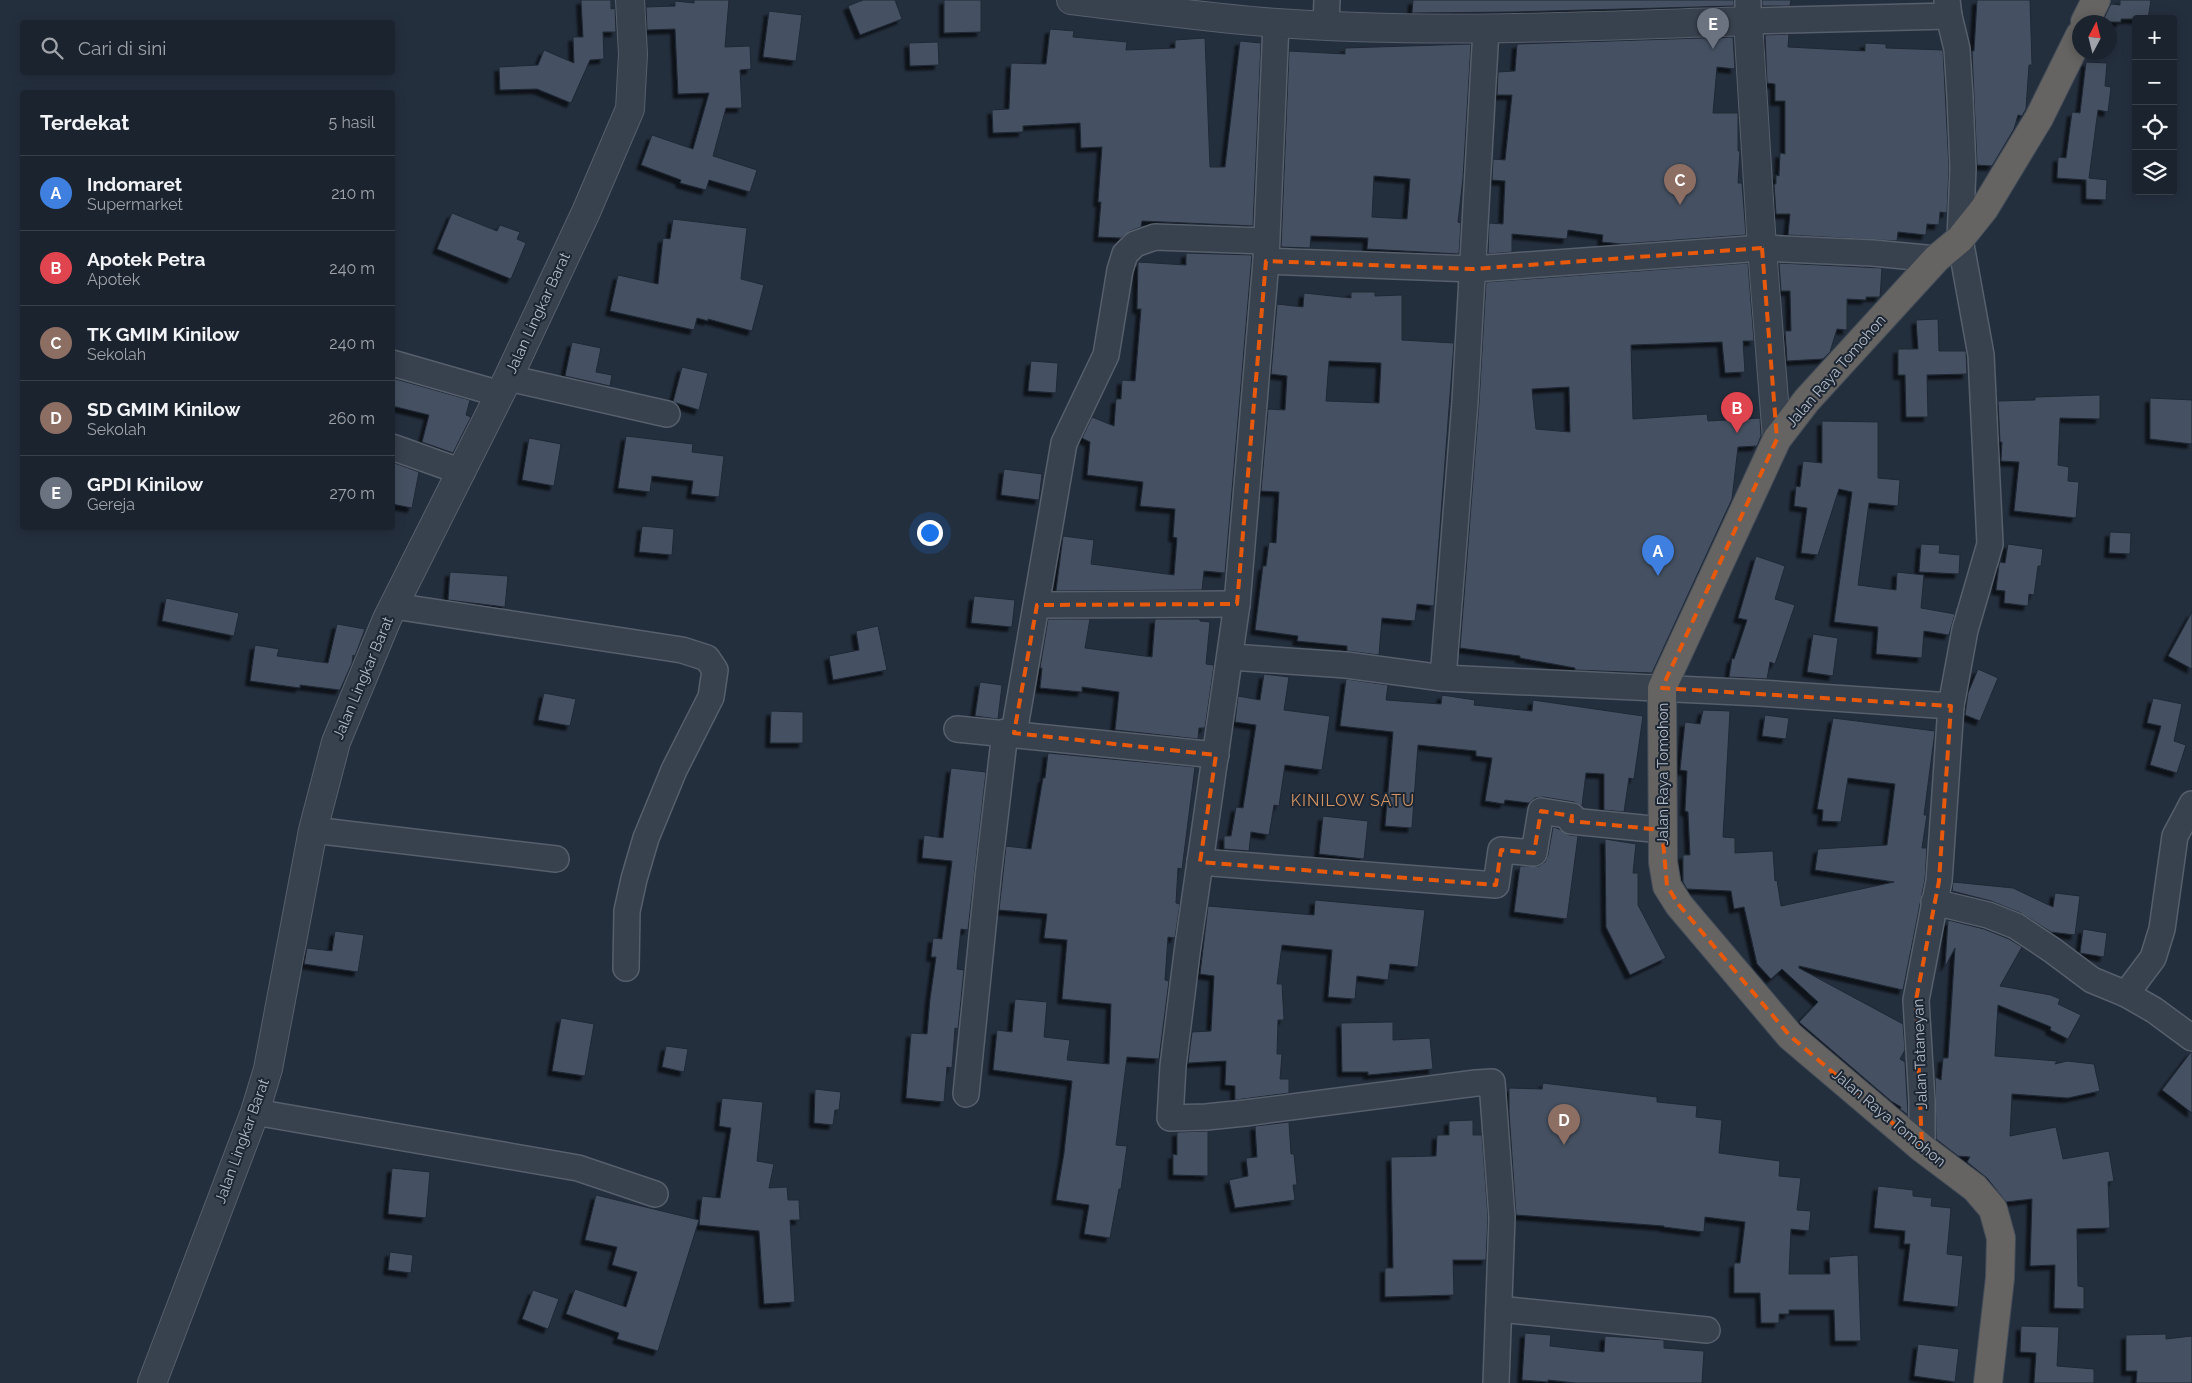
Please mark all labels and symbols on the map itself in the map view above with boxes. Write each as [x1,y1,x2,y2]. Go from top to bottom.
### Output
pin: E [1697,8,1729,49]
north arrow [2072,15,2117,60]
pin: C [1664,164,1696,205]
street label: Jalan Lingkar Barat [502,250,574,376]
street label: Jalan Raya Tomohon [1782,311,1890,431]
pin: B [1721,392,1753,433]
your location [917,520,943,546]
pin: A [1642,535,1674,576]
street label: Jalan Lingkar Barat [329,614,397,742]
street label: Jalan Raya Tomohon [1654,703,1672,845]
district label: KINILOW SATU [1291,791,1415,810]
street label: Jalan Tataneyan [1909,998,1931,1110]
street label: Jalan Raya Tomohon [1829,1065,1949,1171]
street label: Jalan Lingkar Barat [211,1076,273,1206]
pin: D [1548,1104,1580,1145]

